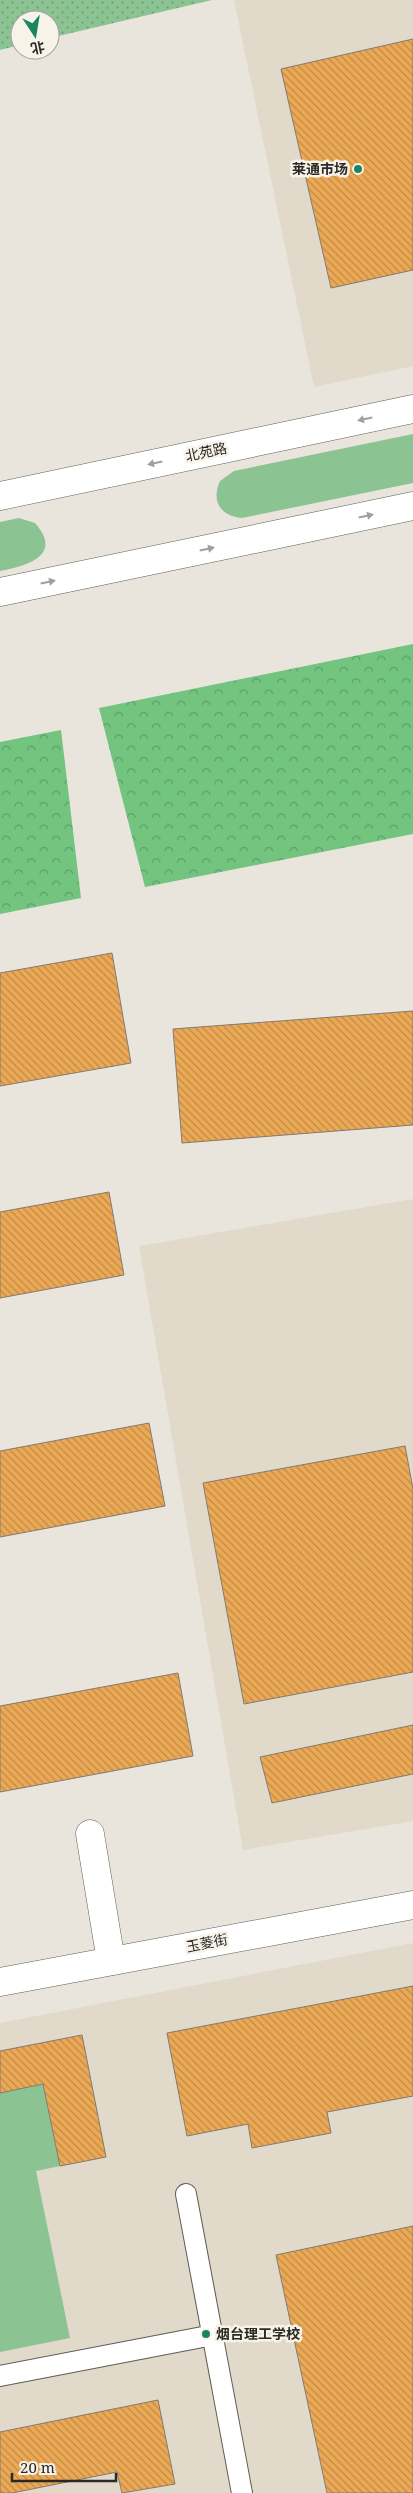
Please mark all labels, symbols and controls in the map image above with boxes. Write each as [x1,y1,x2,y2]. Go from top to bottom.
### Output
north arrow [10,10,60,60]
text: 北 [29,37,47,59]
place label: 莱通市场 [292,159,348,178]
marker: 莱通市场 [352,163,364,175]
one-way arrow [358,415,373,423]
street label: 北苑路 [183,438,228,465]
one-way arrow [147,459,162,467]
one-way arrow [358,511,374,519]
one-way arrow [199,544,215,552]
one-way arrow [40,578,55,586]
street label: 玉菱街 [184,1929,229,1956]
place label: 烟台理工学校 [216,2324,300,2343]
marker: 烟台理工学校 [200,2328,212,2340]
scale bar [12,2450,116,2482]
text: 20 m [20,2457,55,2477]

